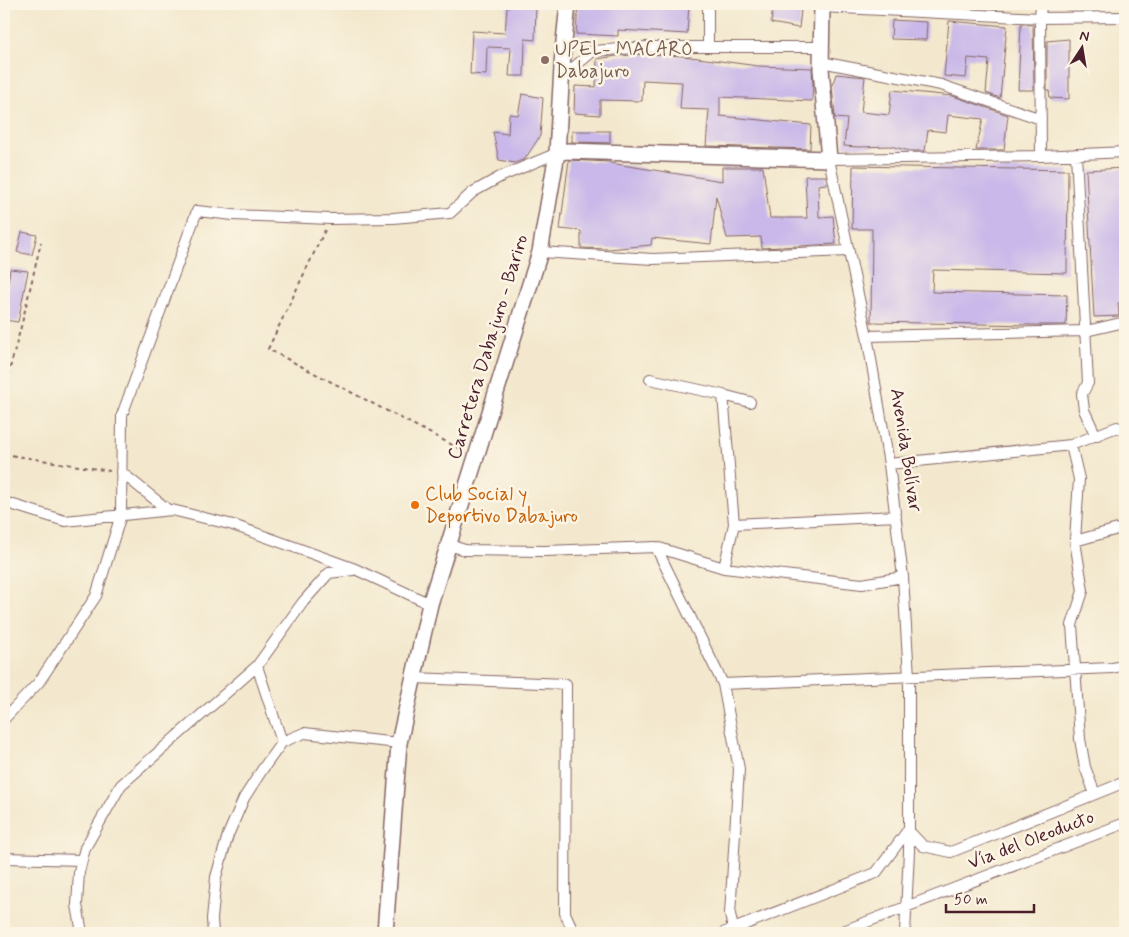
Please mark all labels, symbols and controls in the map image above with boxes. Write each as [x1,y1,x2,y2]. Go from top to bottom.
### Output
north arrow [1056,22,1106,72]
text: N [1078,26,1091,46]
place label: UPEL- MACARO Dabajuro [555,37,693,85]
marker: UPEL- MACARO Dabajuro [539,54,551,66]
street label: Carretera Dabajuro - Bariro [442,231,535,463]
street label: Avenida Bolívar [884,386,928,514]
place label: Club Social y Deportivo Dabajuro [425,482,578,529]
marker: Club Social y Deportivo Dabajuro [409,499,421,511]
street label: Vía del Oleoducto [964,804,1098,876]
scale bar [946,882,1034,914]
text: 50 m [954,890,988,910]

